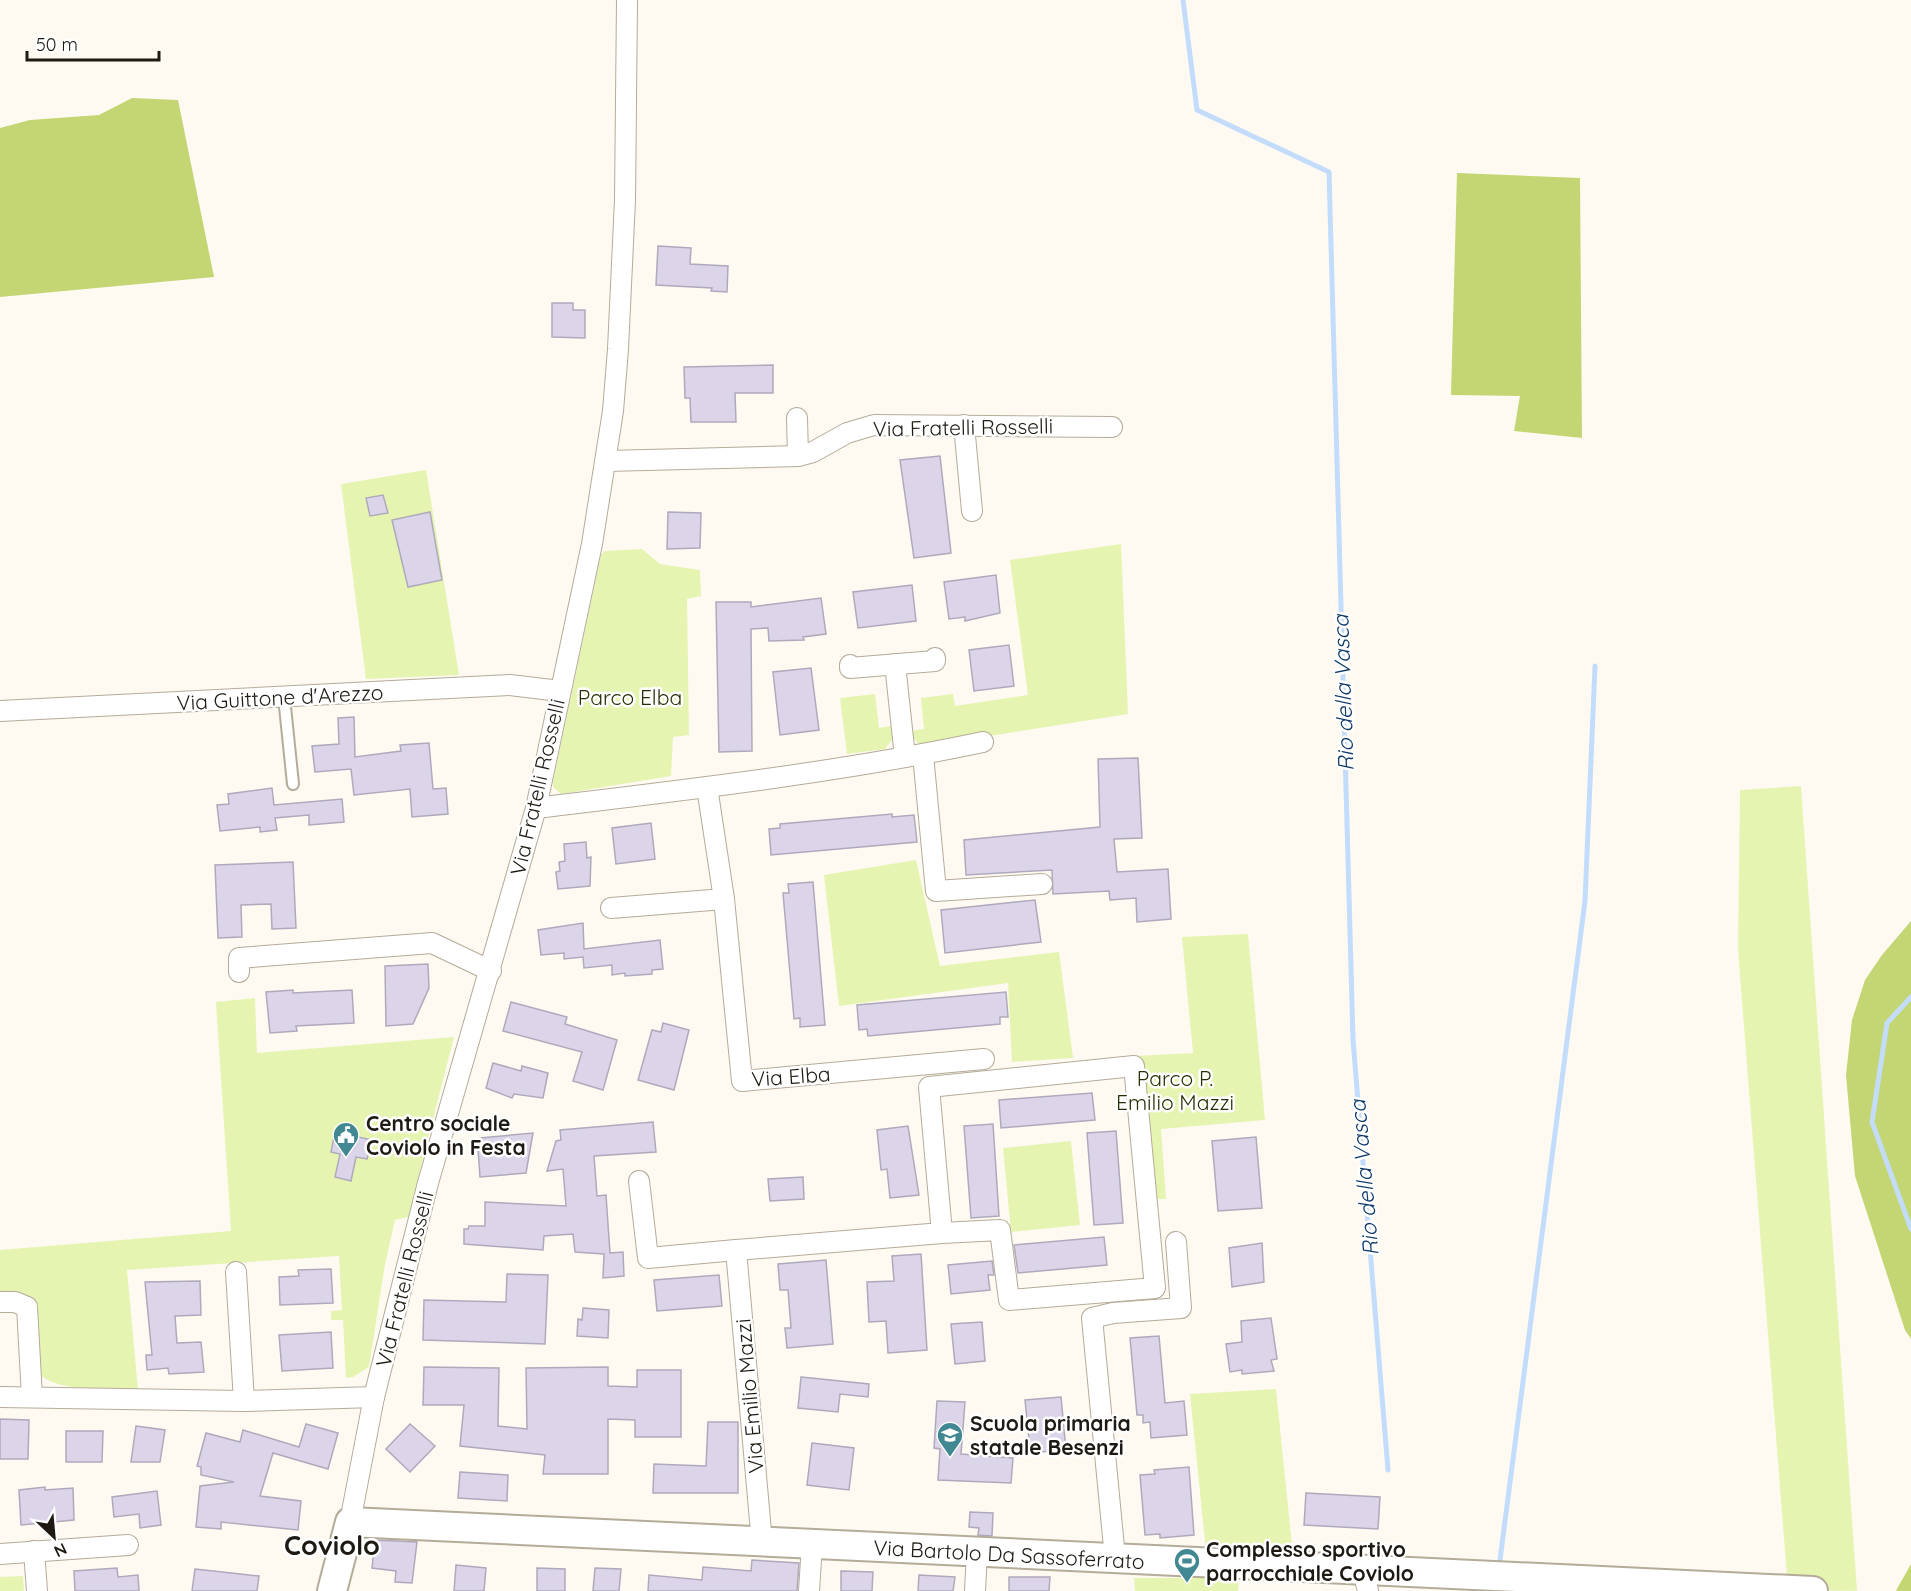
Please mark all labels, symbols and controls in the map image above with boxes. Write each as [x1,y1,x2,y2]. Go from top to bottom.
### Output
scale bar [27,24,159,62]
text: 50 m [36,33,78,56]
street label: Via Fratelli Rosselli [873,412,1053,442]
water label: Rio della Vasca [1326,613,1360,772]
street label: Via Guittone d'Arezzo [176,679,384,715]
park label: Parco Elba [578,684,682,710]
street label: Via Fratelli Rosselli [504,696,570,878]
street label: Via Elba [751,1060,831,1092]
park label: Parco P. Emilio Mazzi [1116,1065,1234,1115]
water label: Rio della Vasca [1343,1097,1385,1257]
place label: Centro sociale Coviolo in Festa [366,1110,526,1160]
public building icon: Centro sociale Coviolo in Festa [331,1120,361,1158]
street label: Via Fratelli Rosselli [370,1188,438,1370]
street label: Via Emilio Mazzi [729,1318,769,1474]
place label: Scuola primaria statale Besenzi [970,1410,1131,1460]
school or university icon: Scuola primaria statale Besenzi [935,1420,965,1458]
north arrow [24,1507,84,1567]
district label: Coviolo [284,1528,380,1562]
street label: Via Bartolo Da Sassoferrato [873,1534,1145,1574]
place label: Complesso sportivo parrocchiale Coviolo [1206,1536,1414,1586]
text: N [51,1539,70,1562]
sports icon: Complesso sportivo parrocchiale Coviolo [1172,1546,1202,1584]

